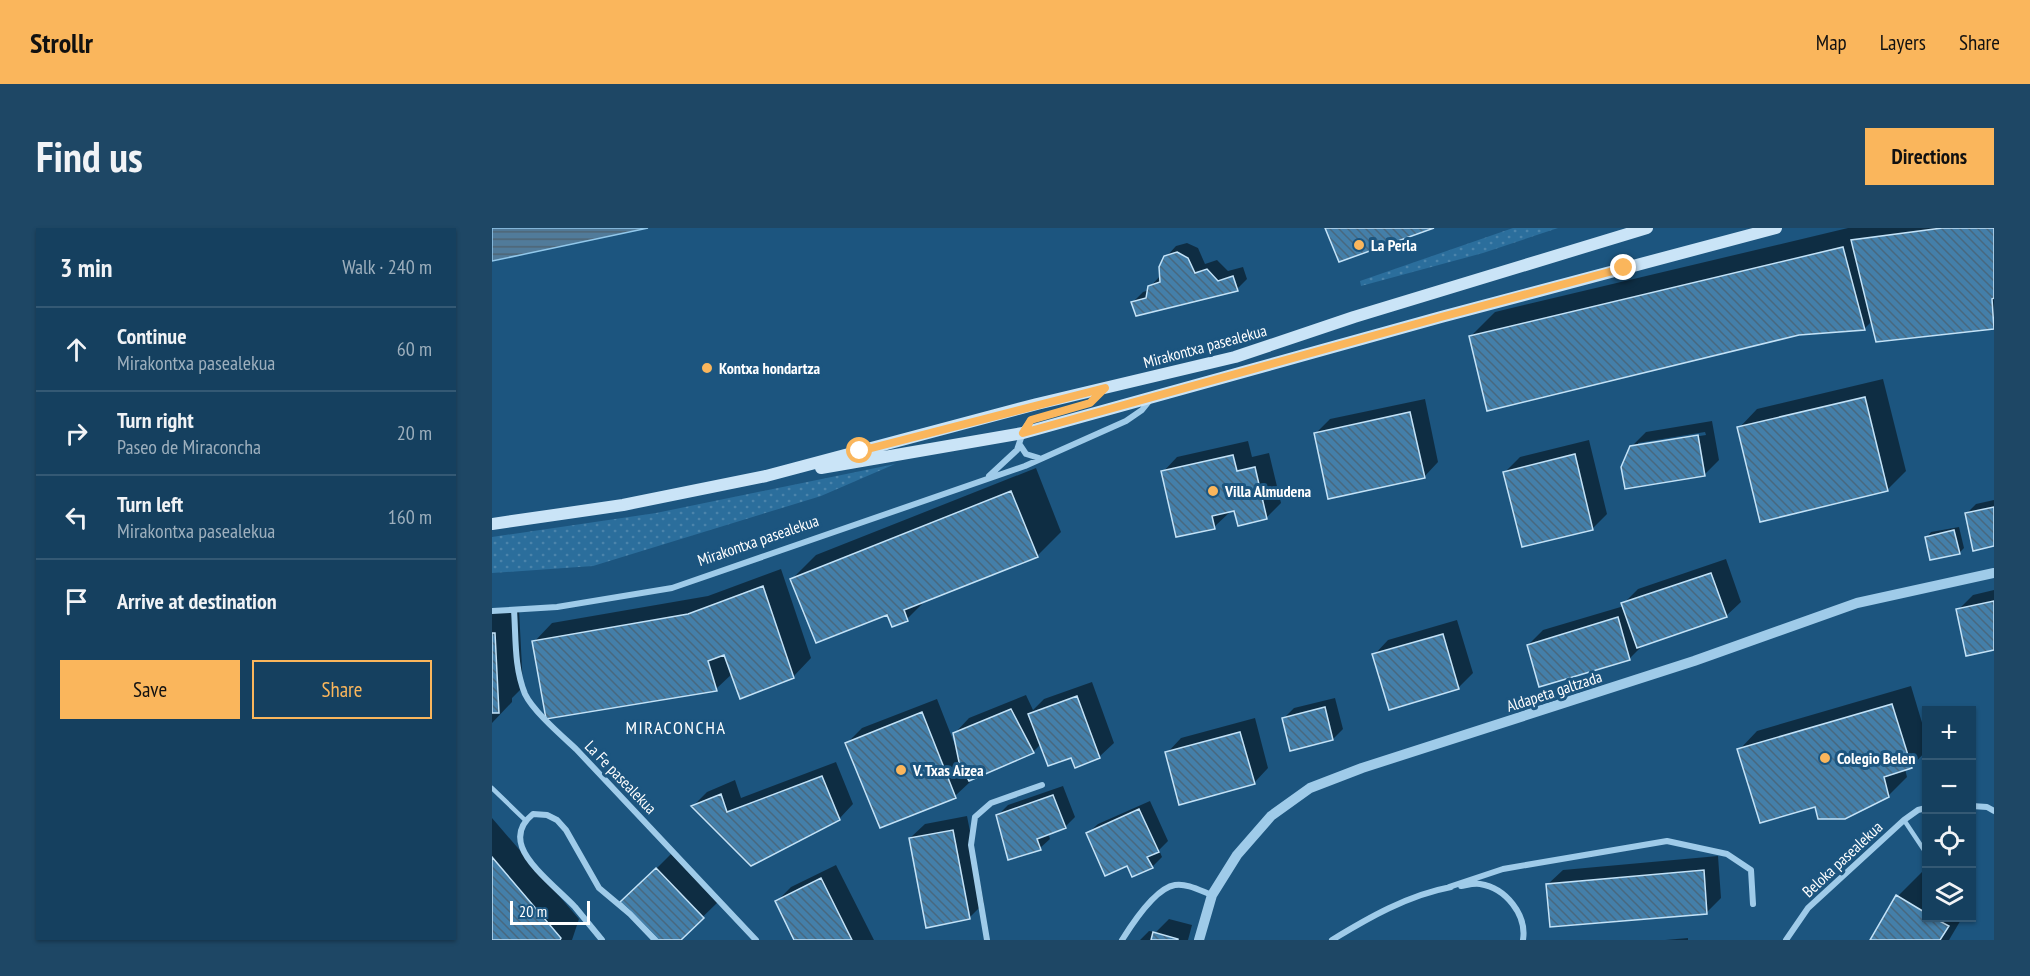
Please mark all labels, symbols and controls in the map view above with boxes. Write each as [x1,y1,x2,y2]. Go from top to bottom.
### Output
text: Strollr [30,24,93,61]
text: Map [1816,29,1847,56]
text: Layers [1880,29,1926,56]
text: Share [1959,29,2000,56]
button: Directions [1865,128,1994,185]
text: Find us [36,129,143,184]
place label: La Perla [1371,235,1417,255]
marker: La Perla [1352,238,1366,252]
text: 3 min [60,251,113,284]
text: Walk · 240 m [342,254,432,280]
route end [1610,254,1636,280]
street label: Mirakontxa pasealekua [1141,320,1269,372]
text: Continue [117,322,187,350]
icon: ahead [60,333,93,366]
text: 60 m [397,336,432,362]
text: Mirakontxa pasealekua [117,350,275,376]
place label: Kontxa hondartza [719,358,821,378]
marker: Kontxa hondartza [700,361,714,375]
text: Turn right [117,406,194,434]
icon: right [60,417,93,450]
text: 20 m [397,420,432,446]
text: Paseo de Miraconcha [117,434,261,460]
route start [846,437,872,463]
place label: Villa Almudena [1224,481,1312,501]
marker: Villa Almudena [1206,484,1220,498]
text: Turn left [117,490,183,518]
icon: left [60,501,93,534]
text: 160 m [388,504,432,530]
street label: Mirakontxa pasealekua [695,510,821,570]
text: Mirakontxa pasealekua [117,518,275,544]
icon: arrive [60,585,93,618]
text: Arrive at destination [117,587,277,615]
button: Save [60,660,240,719]
button: Share [252,660,432,719]
street label: Aldapeta galtzada [1504,666,1604,716]
map controls [1922,706,1976,922]
button: + [1922,706,1976,760]
district label: MIRACONCHA [626,716,726,739]
street label: La Fe pasealekua [581,736,661,818]
place label: Colegio Belen [1837,748,1915,768]
marker: Colegio Belen [1818,751,1832,765]
place label: V. Txas Aizea [912,760,984,780]
button: − [1922,760,1976,814]
marker: V. Txas Aizea [894,763,908,777]
button: locate [1922,814,1976,868]
street label: Beloka pasealekua [1798,817,1886,901]
button: layers [1922,868,1976,922]
scale bar [510,898,590,926]
text: 20 m [519,901,547,921]

